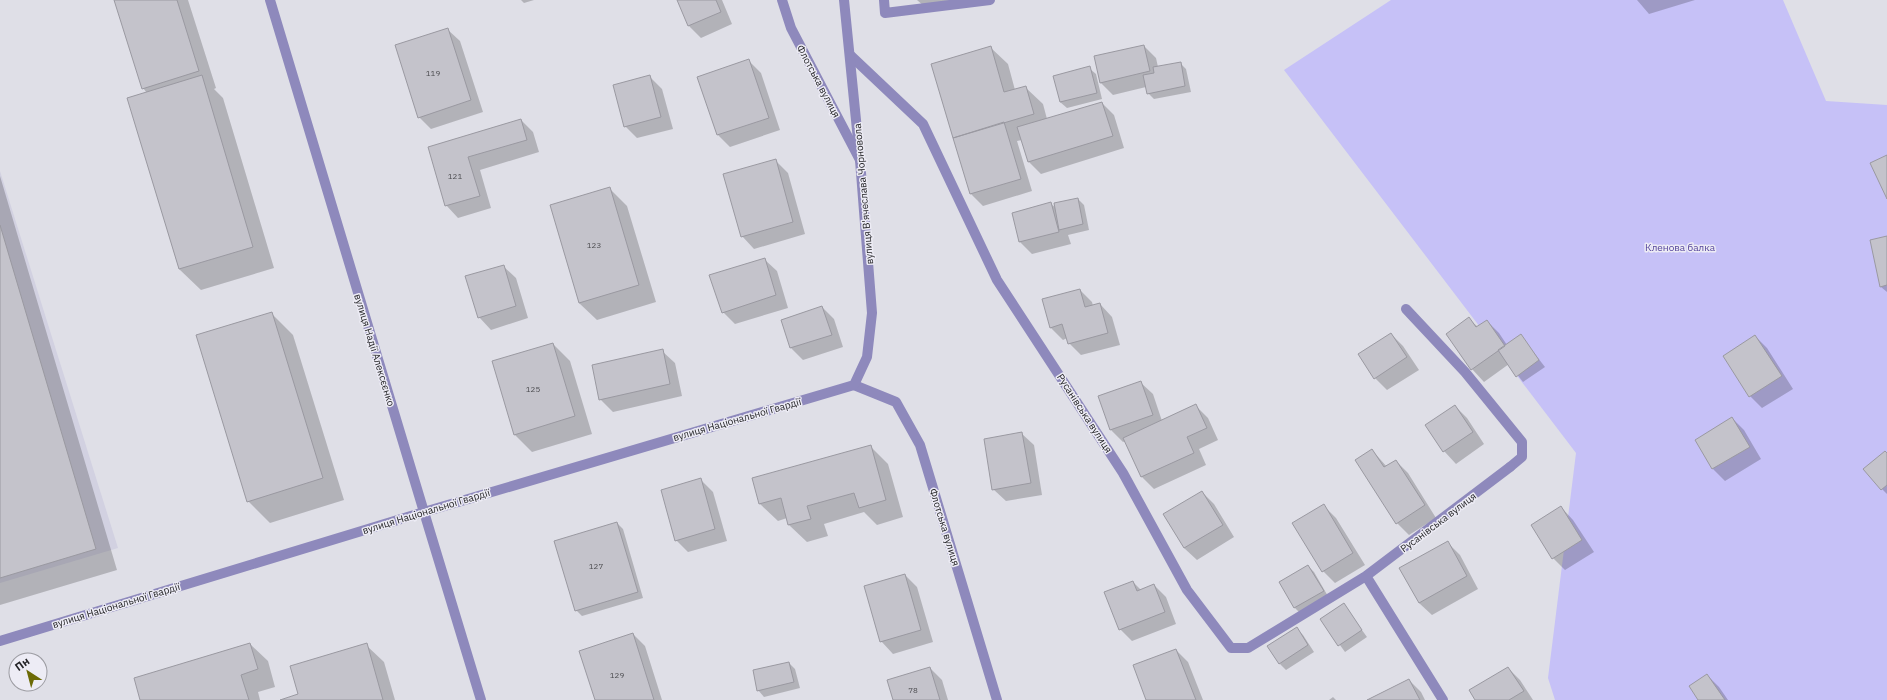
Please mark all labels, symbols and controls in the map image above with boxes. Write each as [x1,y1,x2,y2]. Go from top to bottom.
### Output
street label: Флотська вулиця [794,43,843,120]
house number: 119 [426,68,440,78]
street label: вулиця В'ячеслава Чорновола [851,122,876,265]
house number: 121 [448,171,462,181]
house number: 123 [587,240,601,250]
park label: Кленова балка [1645,241,1716,254]
street label: вулиця Надії Алексєєнко [351,292,398,408]
street label: Русанівська вулиця [1054,371,1115,455]
house number: 125 [526,384,540,394]
street label: вулиця Національної Гвардії [672,395,803,444]
street label: вулиця Національної Гвардії [361,486,492,537]
street label: Флотська вулиця [927,487,963,568]
street label: Русанівська вулиця [1398,490,1479,555]
house number: 127 [589,561,603,571]
street label: вулиця Національної Гвардії [51,580,182,631]
north arrow [8,652,48,692]
text: Пн [12,654,32,674]
house number: 129 [610,670,624,680]
house number: 78 [908,685,918,695]

